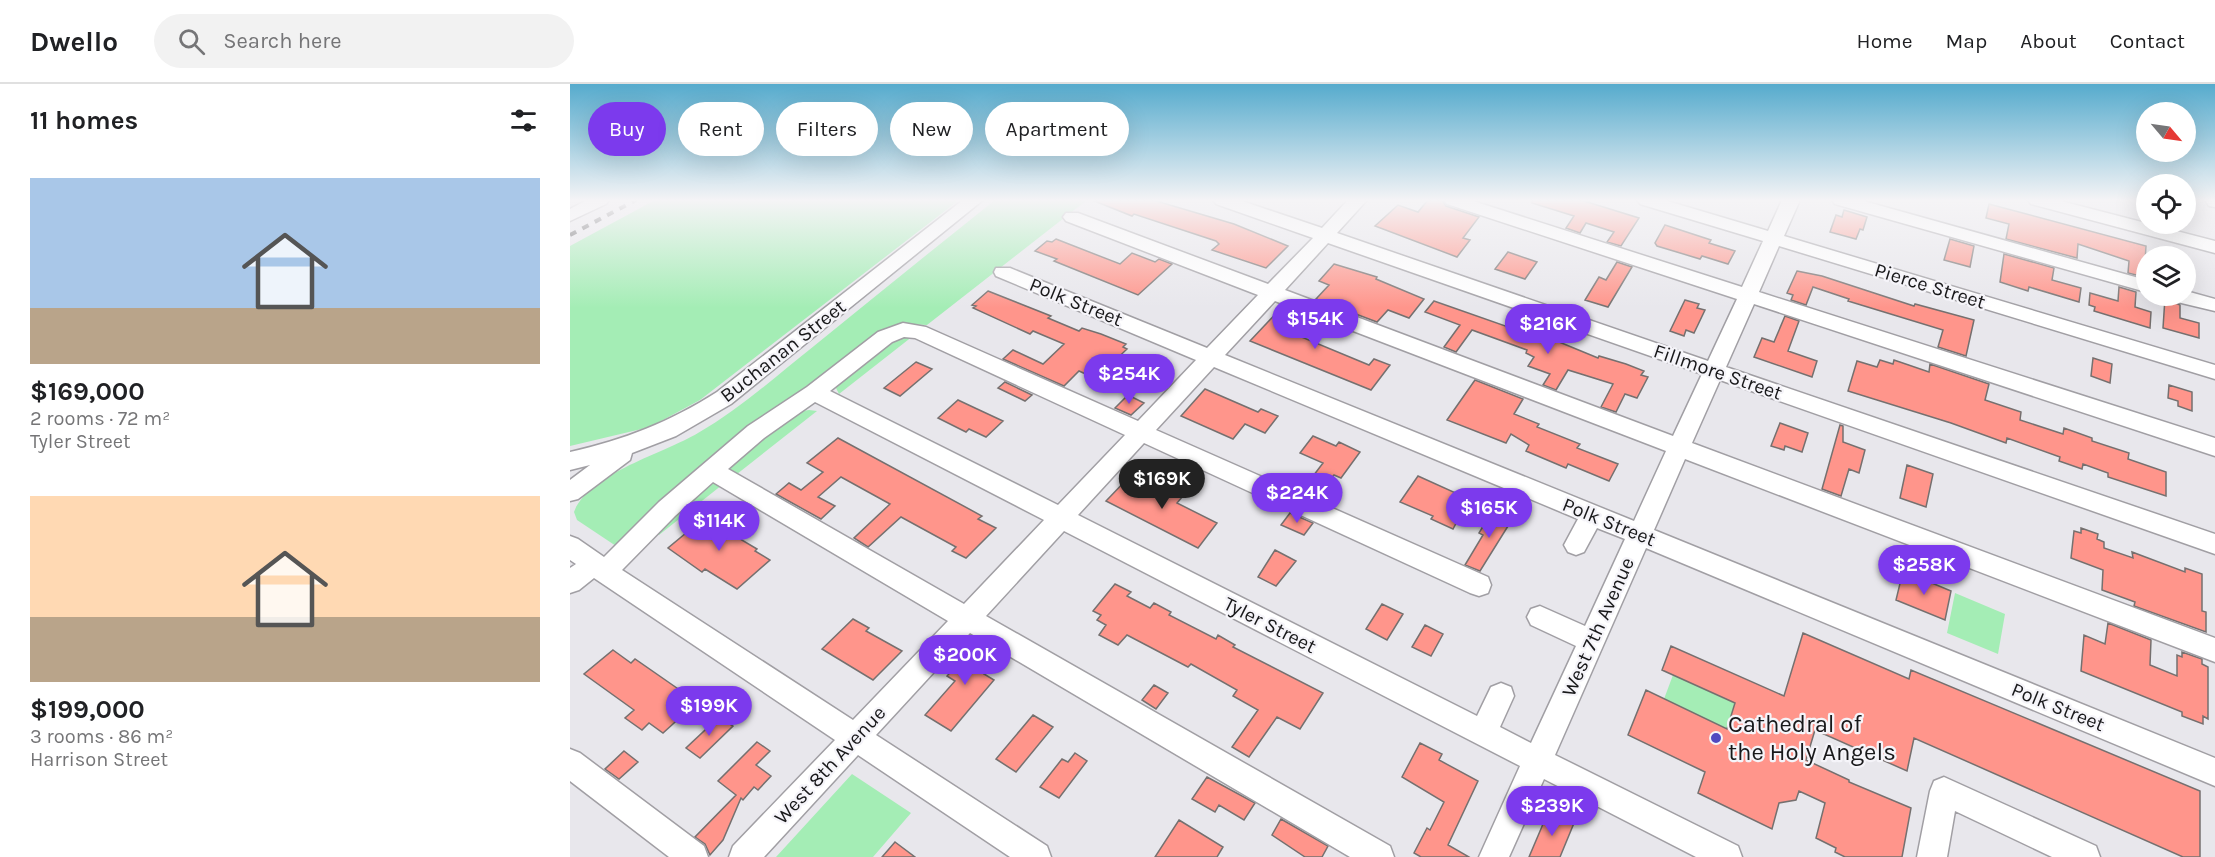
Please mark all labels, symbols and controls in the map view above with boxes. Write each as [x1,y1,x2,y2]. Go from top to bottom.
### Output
search box [154,14,574,68]
text: Dwello [30,25,118,58]
icon: search [175,25,208,58]
text: Search here [223,28,342,54]
text: Home [1857,29,1913,53]
text: Map [1946,29,1987,53]
text: About [2020,29,2077,53]
text: Contact [2110,29,2185,53]
chip: Buy [588,102,666,156]
chip: Rent [678,102,764,156]
chip: Filters [776,102,878,156]
chip: New [890,102,973,156]
chip: Apartment [985,102,1129,156]
north arrow [2136,102,2196,162]
map controls [2136,102,2196,306]
icon: filters [507,104,540,137]
text: 11 homes [30,105,138,136]
button: locate [2136,174,2196,234]
icon: home [231,217,339,325]
button: layers [2136,246,2196,306]
street label: Pierce Street [1872,258,1989,314]
street label: Polk Street [1026,273,1126,331]
street label: Buchanan Street [716,295,851,407]
pin: $154K [1273,299,1357,350]
pin: $216K [1506,304,1590,355]
text: $154K [1286,307,1344,330]
text: $216K [1519,312,1577,335]
street label: Fillmore Street [1651,339,1786,405]
pin: $254K [1087,354,1171,405]
text: $254K [1098,362,1160,385]
text: $169,000 [30,376,145,407]
text: 2 rooms · 72 m² [30,407,170,430]
text: Tyler Street [30,430,131,453]
pin: $169K [1120,459,1204,510]
text: $169K [1133,467,1191,490]
pin: $224K [1255,473,1339,524]
text: $224K [1266,481,1328,504]
pin: $165K [1447,488,1531,539]
street label: Polk Street [1559,493,1659,551]
text: $165K [1460,496,1518,519]
pin: $114K [677,501,761,552]
text: $114K [692,509,746,532]
icon: home [231,535,339,643]
pin: $258K [1882,545,1966,596]
text: $258K [1892,553,1956,576]
street label: West 7th Avenue [1557,554,1639,700]
street label: Tyler Street [1220,592,1320,658]
pin: $200K [923,635,1007,686]
text: $200K [933,643,997,666]
street label: Polk Street [2008,678,2108,736]
pin: $199K [667,686,751,737]
text: $199,000 [30,694,145,725]
text: $199K [680,694,738,717]
street label: West 8th Avenue [770,701,890,829]
place label: Cathedral of the Holy Angels [1728,710,1896,766]
text: 3 rooms · 86 m² [30,725,173,748]
marker: Cathedral of the Holy Angels [1709,731,1723,745]
text: Harrison Street [30,748,168,771]
pin: $239K [1510,786,1594,837]
text: $239K [1520,794,1584,817]

